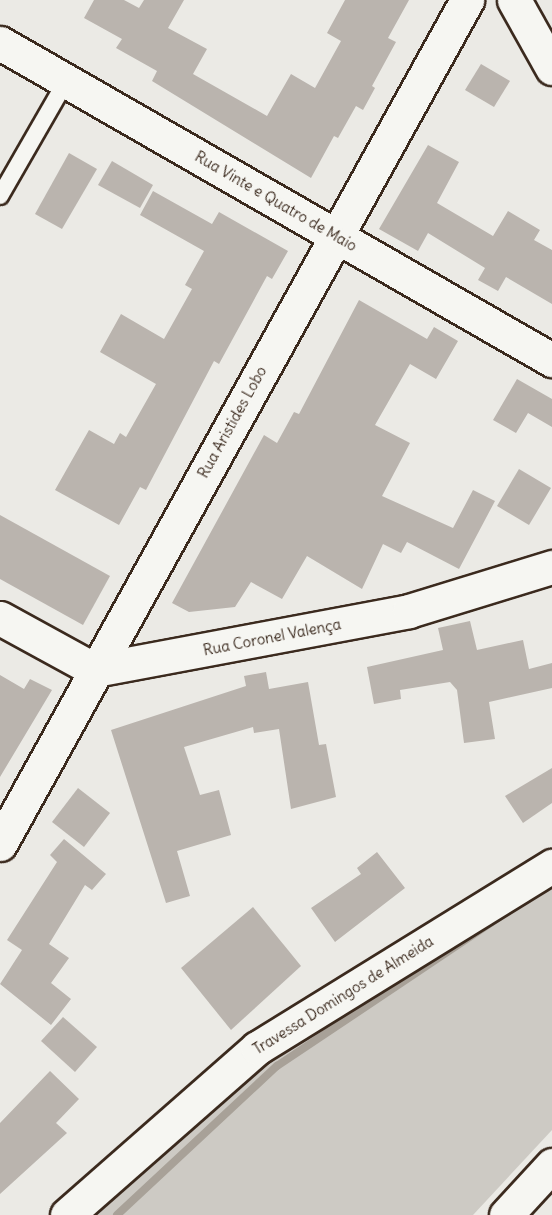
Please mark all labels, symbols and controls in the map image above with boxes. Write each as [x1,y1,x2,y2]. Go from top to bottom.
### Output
street label: Rua Vinte e Quatro de Maio [192,147,360,255]
street label: Rua Aristides Lobo [194,363,270,481]
street label: Rua Coronel Valença [202,615,342,659]
street label: Travessa Domingos de Almeida [249,932,437,1058]

